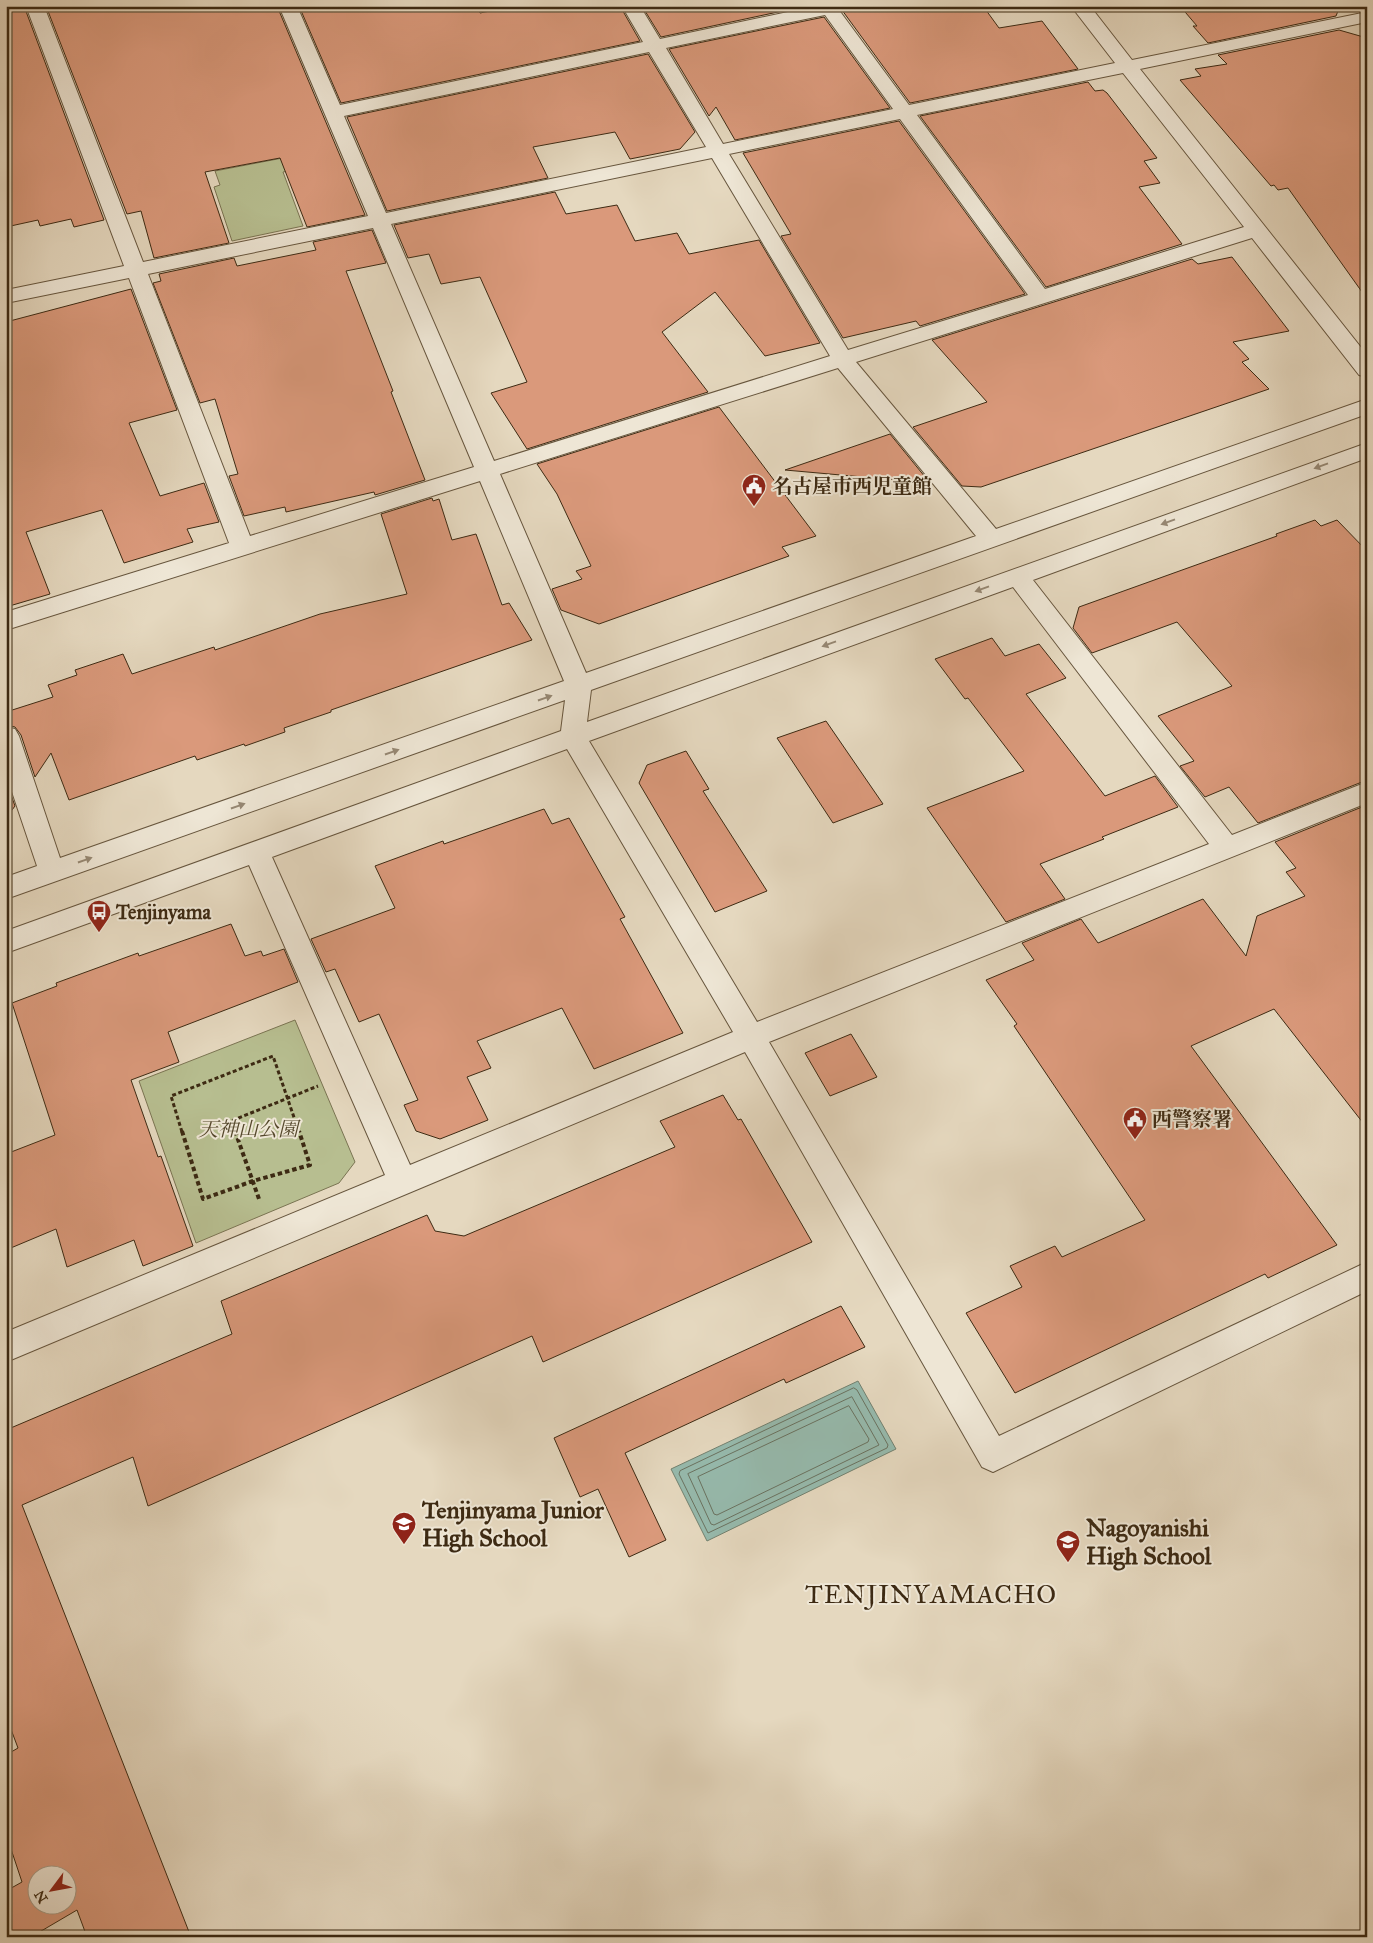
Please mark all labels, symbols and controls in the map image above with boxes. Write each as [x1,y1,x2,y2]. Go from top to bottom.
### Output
one-way arrow [1313,462,1328,470]
public building icon: 名古屋市西児童館 [741,473,767,507]
place label: 名古屋市西児童館 [772,474,932,498]
one-way arrow [1160,518,1175,526]
one-way arrow [974,585,989,593]
one-way arrow [822,641,837,648]
one-way arrow [538,694,553,702]
one-way arrow [384,748,399,755]
one-way arrow [231,802,246,809]
one-way arrow [78,856,93,864]
bus stop icon: Tenjinyama [86,899,112,933]
place label: Tenjinyama [115,900,212,925]
public building icon: 西警察署 [1122,1106,1148,1140]
place label: 西警察署 [1152,1107,1232,1131]
park label: 天神山公園 [198,1117,301,1141]
place label: Tenjinyama Junior High School [421,1495,605,1553]
school or university icon: Tenjinyama Junior High School [391,1511,417,1545]
place label: Nagoyanishi High School [1086,1513,1212,1571]
school or university icon: Nagoyanishi High School [1055,1529,1081,1563]
district label: TENJINYAMACHO [805,1578,1057,1610]
north arrow [28,1866,78,1916]
text: N [31,1887,52,1906]

